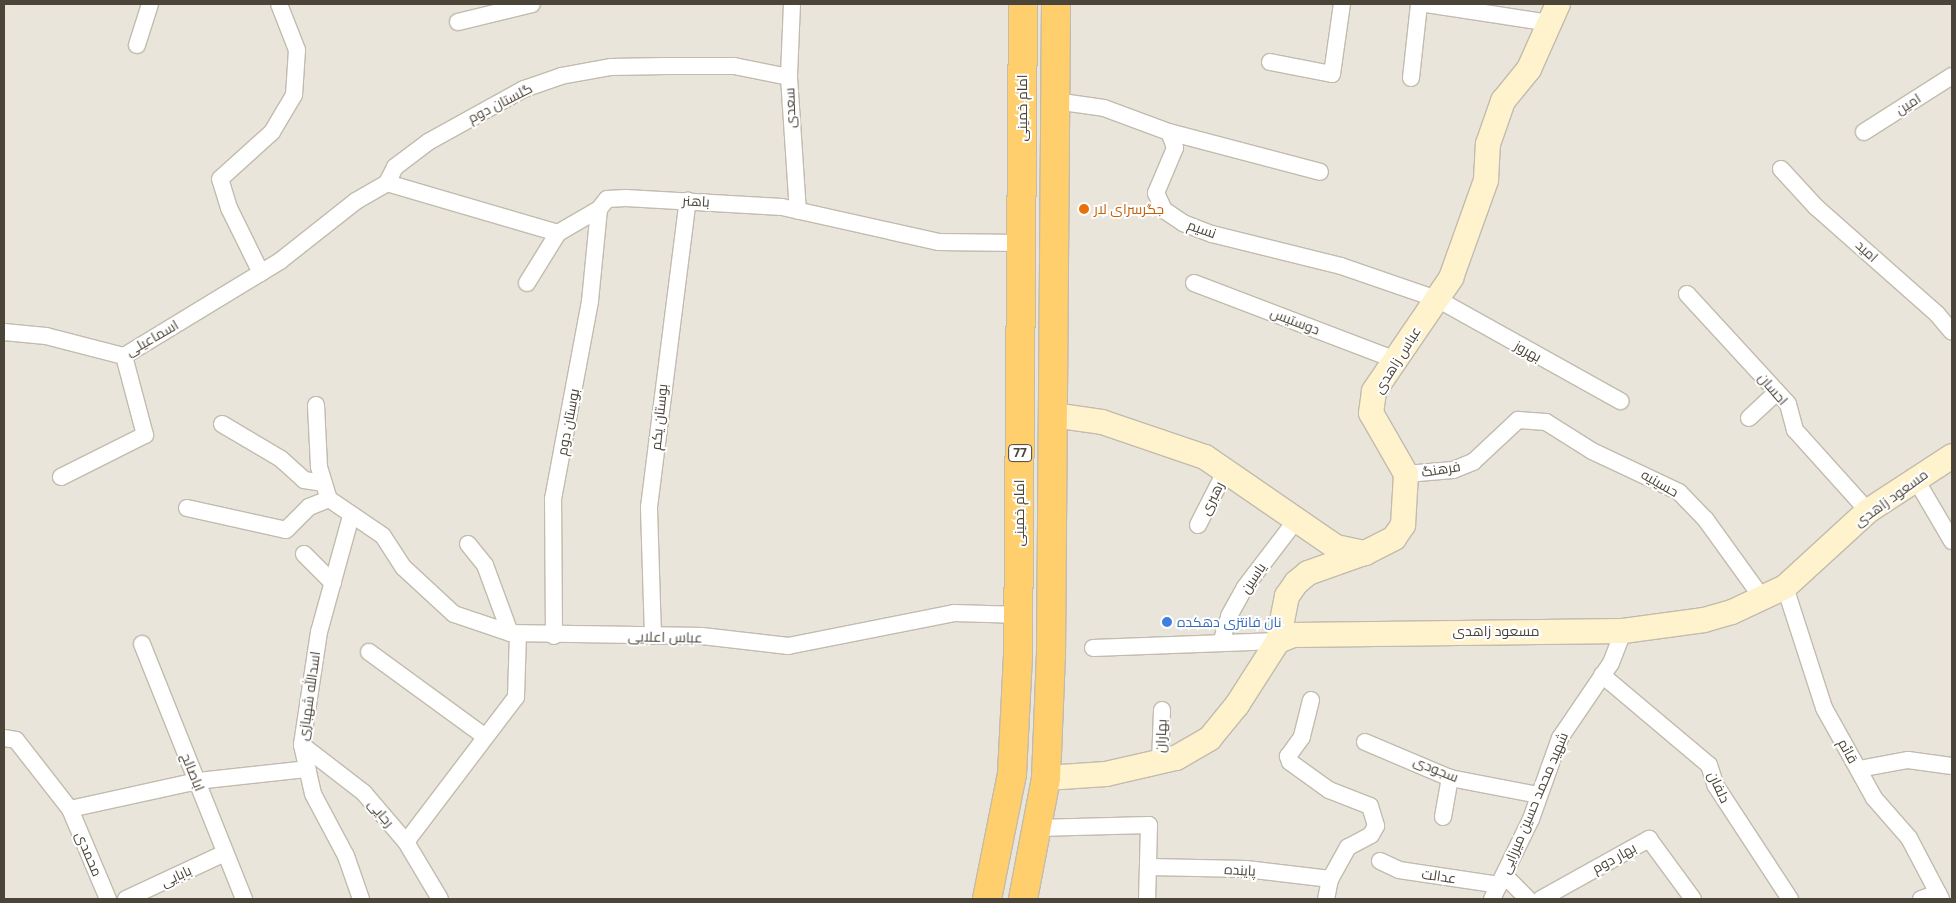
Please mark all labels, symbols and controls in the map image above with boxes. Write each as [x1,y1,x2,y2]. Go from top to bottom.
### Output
street label: امام خمینی [1014,74,1030,142]
street label: گلستان دوم [465,80,535,126]
street label: سعدی [781,87,799,129]
street label: امین [1892,90,1924,118]
street label: باهنر [682,192,710,210]
place label: جگرسرای لار [1094,201,1164,217]
marker: جگرسرای لار [1078,203,1090,215]
street label: نسیم [1185,216,1219,242]
street label: امید [1852,237,1882,265]
street label: دوستیس [1268,304,1322,338]
street label: اسماعیلی [123,316,181,360]
street label: عباس زاهدی [1370,323,1424,397]
street label: بهروز [1511,337,1545,365]
street label: احسان [1755,370,1791,408]
street label: بوستان یکم [647,383,671,451]
street label: بوستان دوم [553,387,583,457]
road number: 77 [1008,443,1032,462]
street label: فرهنگ [1420,458,1462,480]
street label: حسینیه [1638,466,1682,500]
street label: مسعود زاهدی [1851,466,1931,530]
street label: رهبری [1196,478,1228,518]
street label: امام خمینی [1011,479,1027,547]
street label: یاسین [1237,559,1269,597]
place label: نان فانتزی دهکده [1177,614,1281,630]
marker: نان فانتزی دهکده [1161,616,1173,628]
street label: مسعود زاهدی [1452,623,1540,639]
street label: عباس اعلایی [628,628,702,646]
street label: اسدالله شهبازی [294,650,324,742]
street label: بهاران [1152,719,1170,753]
street label: شهید محمد حسین میرزایی [1497,730,1571,876]
street label: قائم [1834,736,1862,766]
street label: اباصالح [178,750,208,794]
street label: سجودی [1411,752,1461,786]
street label: دلفان [1704,768,1734,806]
street label: رجایی [364,796,398,830]
street label: محمدی [72,829,106,879]
street label: بهار دوم [1589,839,1639,877]
street label: پاینده [1224,861,1256,879]
street label: بابایی [158,862,194,890]
street label: عدالت [1421,865,1457,887]

